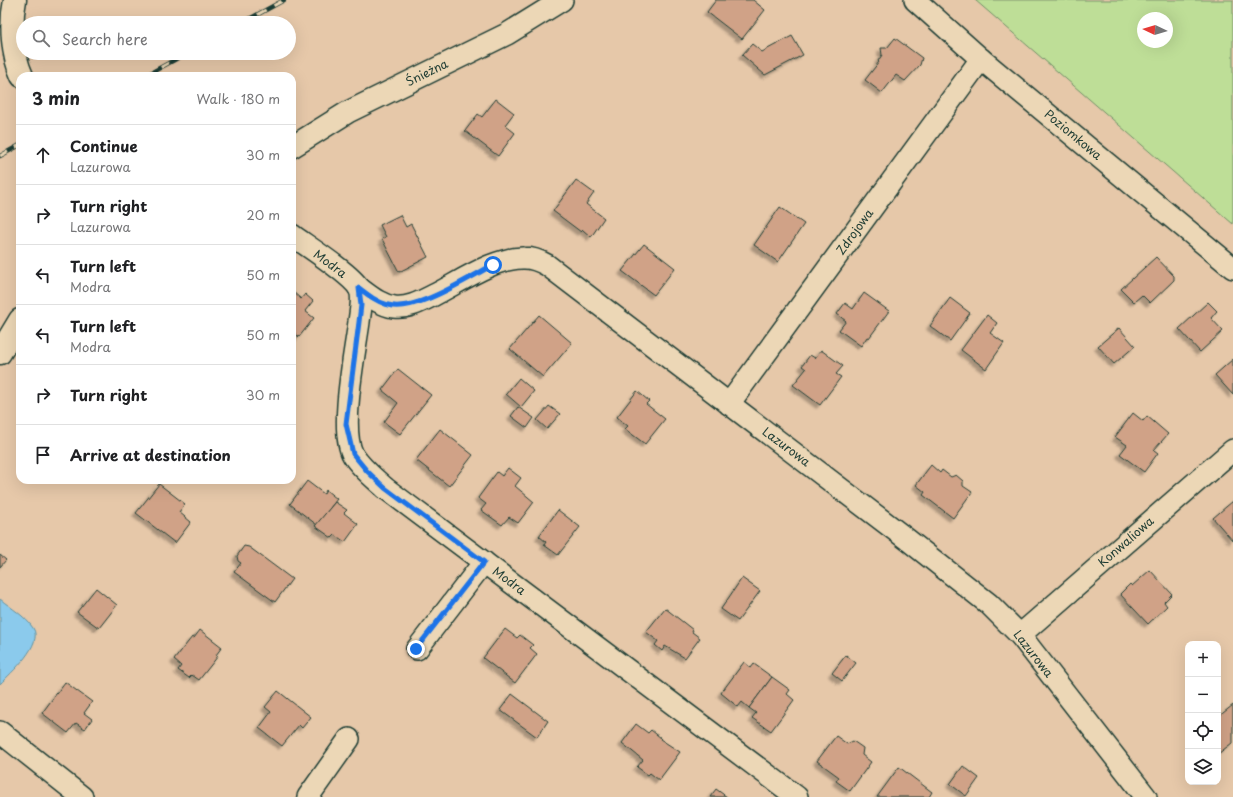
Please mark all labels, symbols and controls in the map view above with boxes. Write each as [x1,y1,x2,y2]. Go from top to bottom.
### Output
north arrow [1137,12,1173,48]
search box [16,16,296,60]
icon: search [30,27,52,49]
text: Search here [62,27,148,50]
street label: Śnieżna [402,54,451,90]
text: 3 min [32,85,80,111]
text: Walk · 180 m [197,89,280,108]
street label: Poziomkowa [1041,105,1107,164]
text: Continue [70,134,138,157]
icon: ahead [32,144,54,166]
text: 30 m [246,145,280,164]
text: Lazurowa [70,157,131,176]
text: Turn right [70,194,147,217]
icon: right [32,204,54,226]
street label: Zdrojowa [831,204,877,258]
text: 20 m [246,205,280,224]
text: Lazurowa [70,217,131,236]
street label: Modra [310,245,351,282]
text: Turn left [70,254,136,277]
route start [484,256,502,274]
icon: left [32,264,54,286]
text: 50 m [246,265,280,284]
text: Modra [70,277,111,296]
text: Turn left [70,314,136,337]
icon: left [32,324,54,346]
text: 50 m [246,325,280,344]
text: Modra [70,337,111,356]
text: Turn right [70,383,147,406]
icon: right [32,384,54,406]
text: 30 m [246,385,280,404]
street label: Lazurowa [759,422,815,471]
text: Arrive at destination [70,443,231,466]
icon: arrive [32,444,54,466]
street label: Konwaliowa [1093,512,1158,571]
street label: Modra [489,562,530,599]
street label: Lazurowa [1009,626,1058,681]
route end [407,640,425,658]
map controls [1185,641,1221,785]
button: + [1185,641,1221,677]
button: − [1185,677,1221,713]
button: locate [1185,713,1221,749]
button: layers [1185,749,1221,785]

